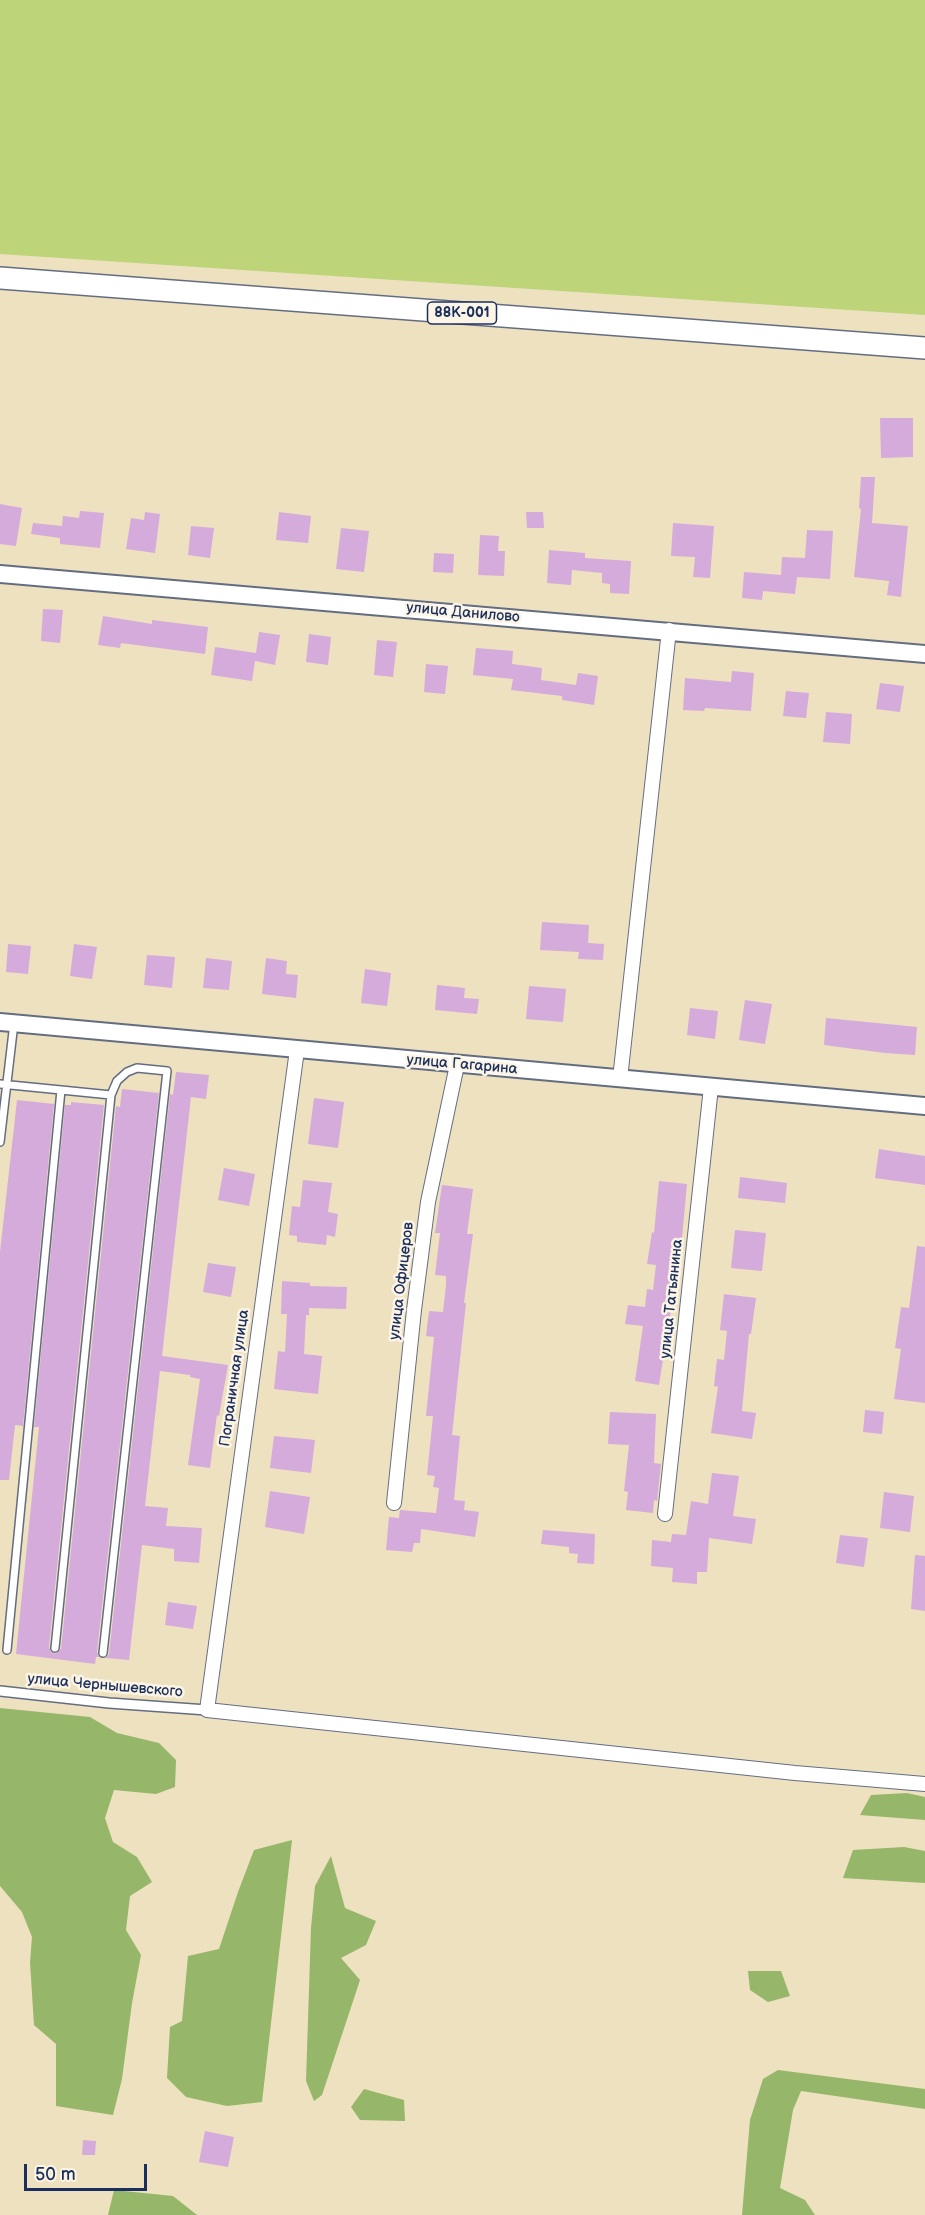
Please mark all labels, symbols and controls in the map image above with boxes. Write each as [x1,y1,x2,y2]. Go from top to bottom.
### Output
road number: 88К-001 [428,302,496,324]
street label: улица Данилово [405,599,521,627]
street label: улица Гагарина [406,1051,518,1079]
street label: улица Офицеров [386,1221,418,1341]
street label: улица Татьянина [657,1238,687,1360]
street label: Пограничная улица [216,1308,254,1448]
street label: улица Чернышевского [27,1670,183,1702]
scale bar [27,2152,150,2190]
text: 50 m [35,2164,76,2185]

